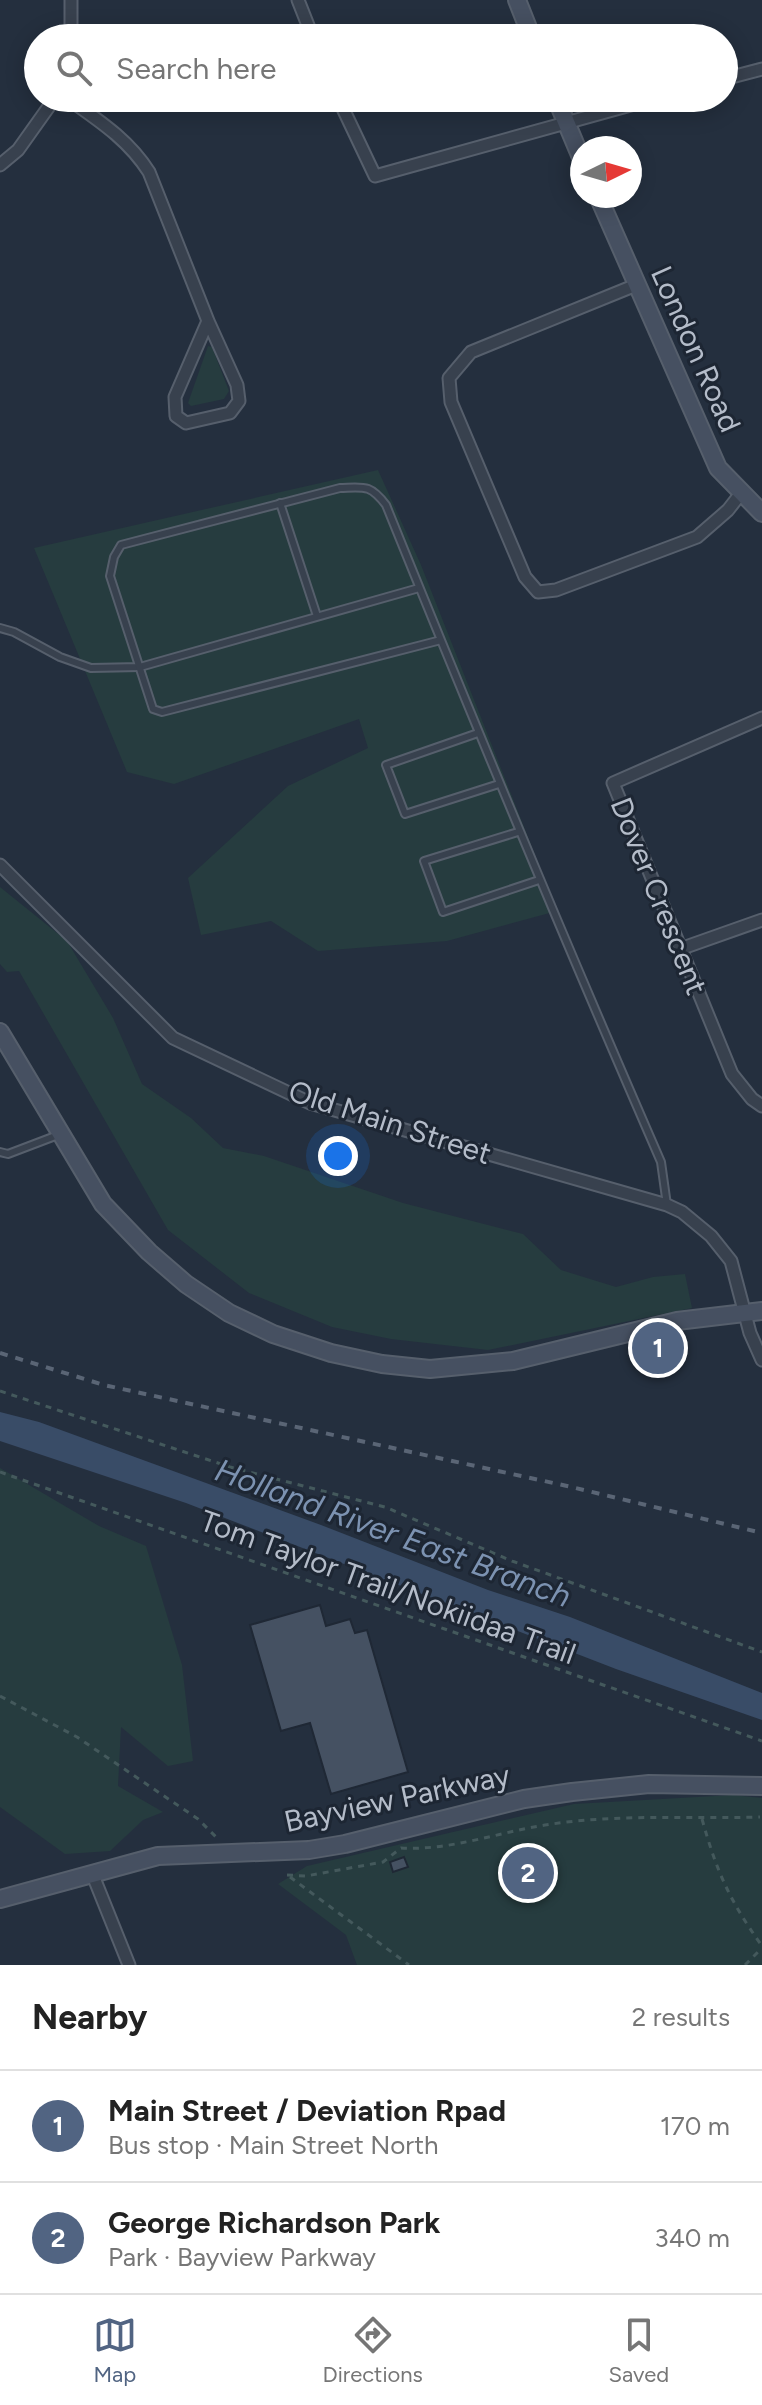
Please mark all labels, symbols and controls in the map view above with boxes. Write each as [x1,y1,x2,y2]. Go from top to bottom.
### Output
search box [24,24,738,112]
icon: search [52,46,96,90]
text: Search here [116,50,276,87]
north arrow [570,136,642,208]
street label: London Road [643,260,749,438]
street label: Dover Crescent [603,792,715,1000]
street label: Old Main Street [284,1072,496,1172]
your location [318,1136,358,1176]
pin: 1 [632,1318,684,1378]
water label: Holland River East Branch [210,1451,576,1615]
street label: Tom Taylor Trail/Nokiidaa Trail [195,1502,581,1672]
street label: Bayview Parkway [281,1756,513,1840]
pin: 2 [502,1843,554,1903]
text: Nearby [32,1997,147,2038]
text: 2 results [632,2001,730,2033]
text: Main Street / Deviation Rpad [108,2092,506,2129]
text: 1 [53,2110,63,2142]
text: 170 m [660,2110,730,2142]
text: Bus stop · Main Street North [108,2129,438,2161]
text: George Richardson Park [108,2204,440,2241]
text: 2 [50,2222,66,2254]
text: 340 m [654,2222,730,2254]
text: Park · Bayview Parkway [108,2241,376,2273]
tab: Map [93,2313,137,2388]
tab: Directions [323,2313,423,2388]
tab: Saved [608,2313,669,2388]

